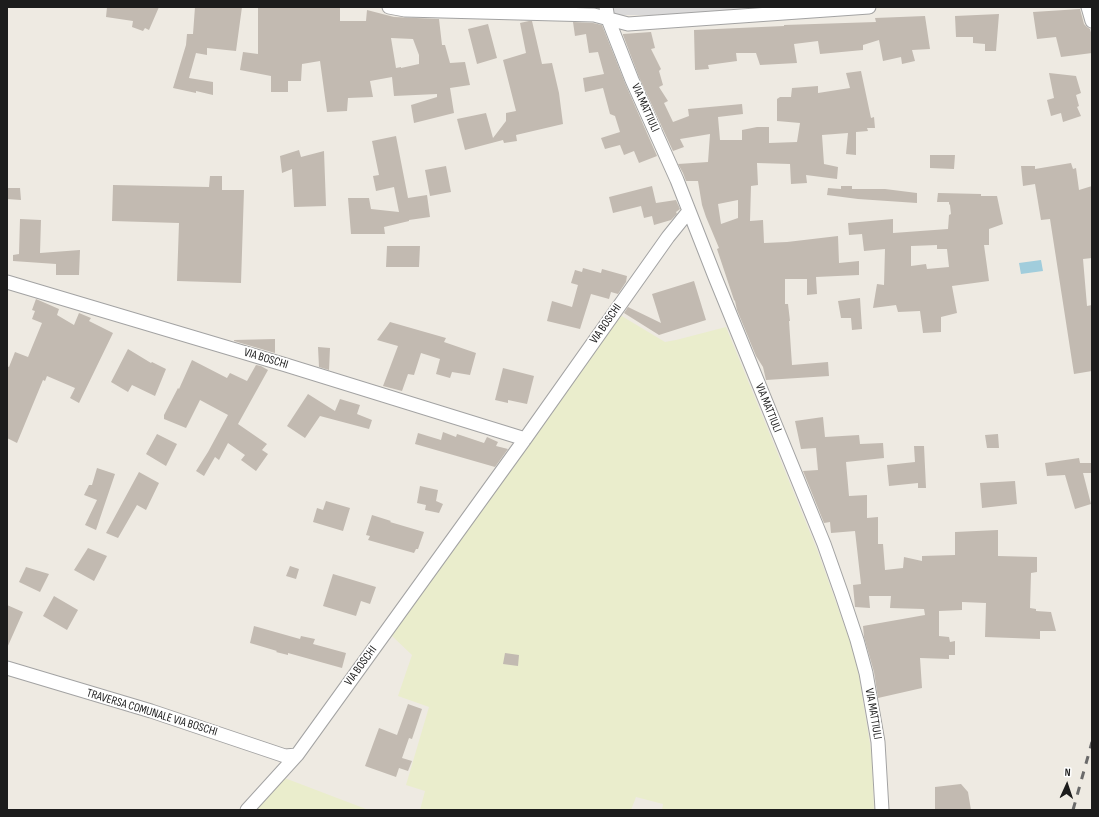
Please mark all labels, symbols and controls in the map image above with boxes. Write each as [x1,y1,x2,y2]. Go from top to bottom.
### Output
street label: VIA MATTIULI [628,81,662,135]
street label: VIA BOSCHI [587,301,625,347]
street label: VIA BOSCHI [242,345,290,373]
street label: VIA MATTIULI [752,381,784,435]
street label: VIA BOSCHI [342,643,380,689]
street label: TRAVERSA COMUNALE VIA BOSCHI [85,686,219,740]
street label: VIA MATTIULI [861,687,885,741]
north arrow [1047,765,1087,805]
text: N [1064,766,1071,779]

